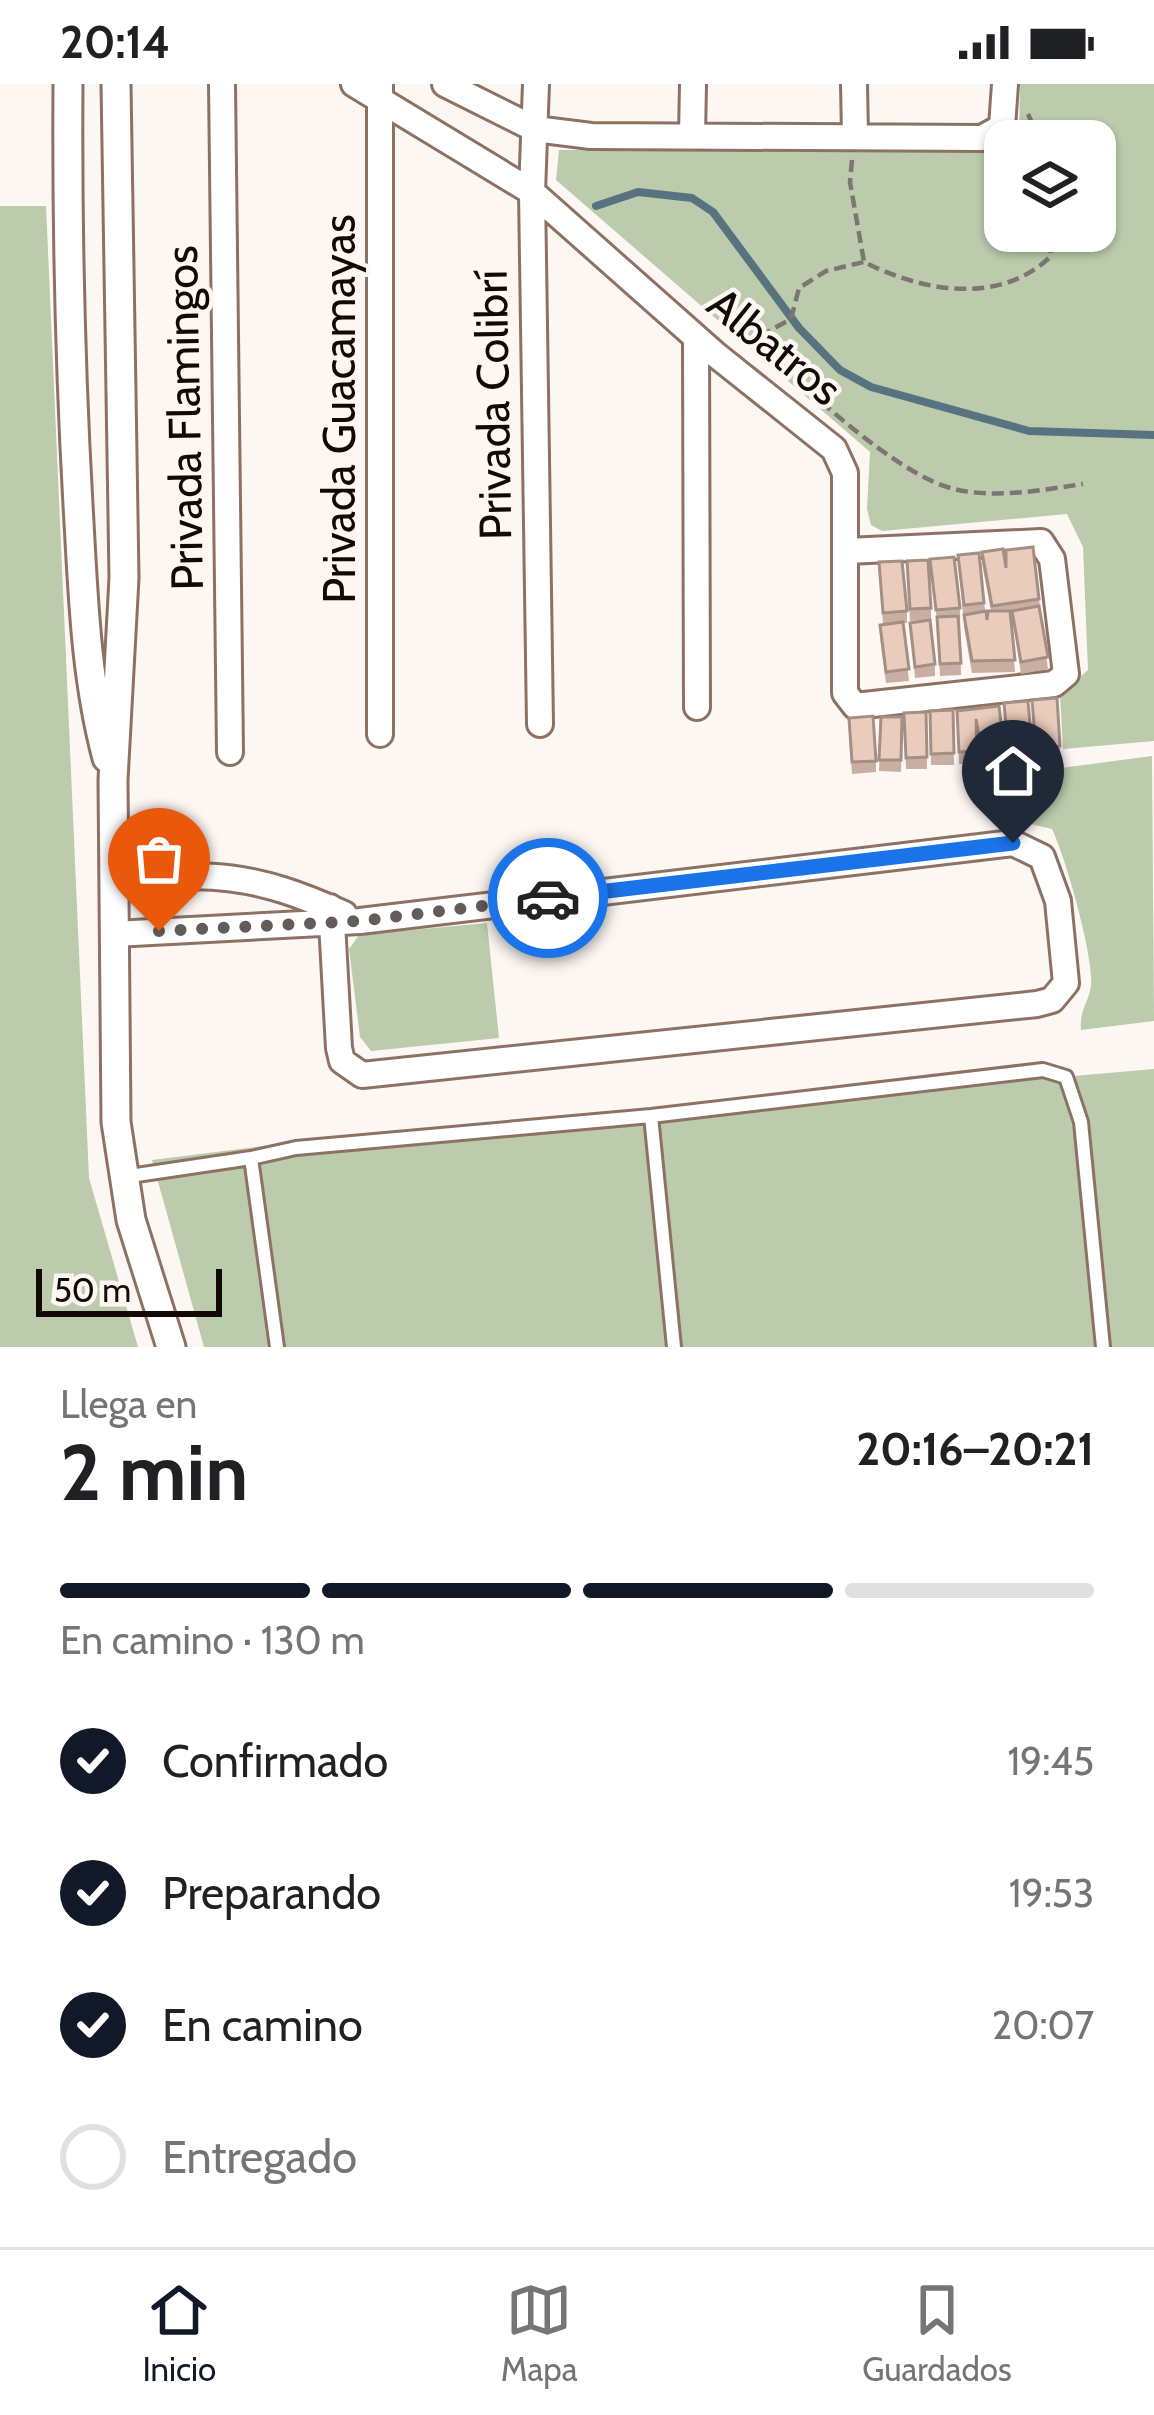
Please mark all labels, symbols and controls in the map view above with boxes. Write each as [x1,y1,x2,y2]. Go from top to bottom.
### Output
text: 20:14 [60,15,170,69]
map controls [984,120,1116,252]
button: layers [984,120,1116,252]
street label: Privada Guacamayas [312,214,366,604]
street label: Privada Flamingos [154,245,214,591]
street label: Privada Colibrí [464,270,522,540]
street label: Albatros [697,276,853,416]
pin [962,720,1064,843]
icon: home [980,738,1046,804]
pin [108,808,210,931]
icon: bag [126,826,192,892]
courier [488,838,608,958]
icon: car [515,865,581,931]
scale bar [36,1263,222,1316]
text: 50 m [54,1270,131,1310]
text: Llega en [60,1380,197,1428]
text: 20:16–20:21 [856,1422,1094,1476]
text: 2 min [60,1425,248,1520]
text: En camino · 130 m [60,1616,365,1664]
icon: check [60,1728,126,1794]
text: Confirmado [162,1734,388,1788]
text: 19:45 [1007,1737,1094,1785]
icon: check [60,1860,126,1926]
text: Preparando [162,1866,381,1920]
text: 19:53 [1009,1869,1094,1917]
icon: check [60,1992,126,2058]
text: En camino [162,1998,363,2052]
text: 20:07 [992,2001,1094,2049]
text: Entregado [162,2130,357,2184]
tab: Inicio [142,2277,216,2389]
tab: Mapa [501,2277,578,2389]
tab: Guardados [862,2277,1012,2389]

